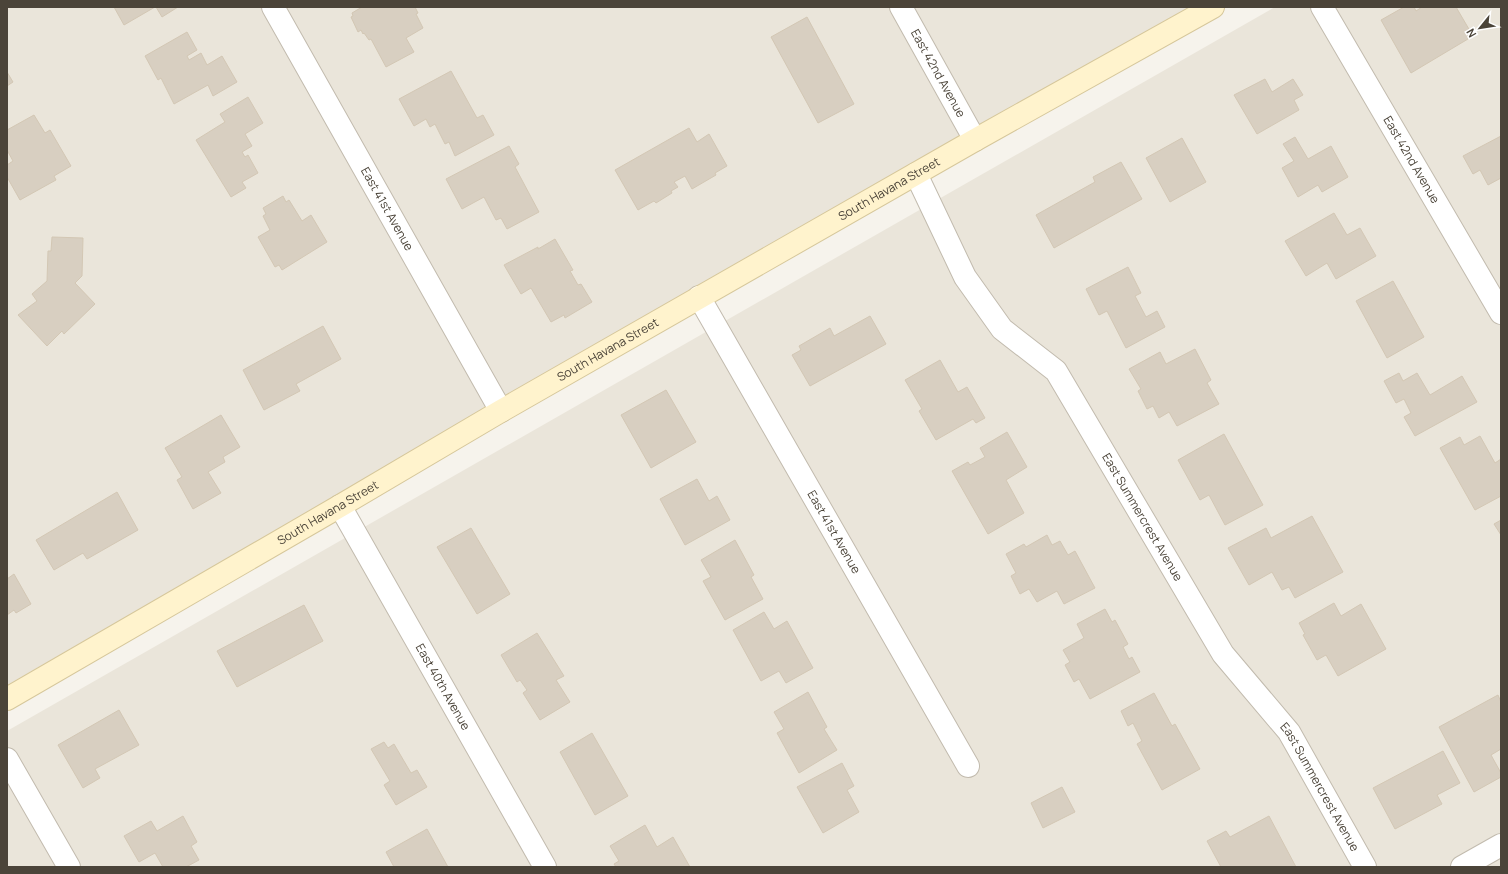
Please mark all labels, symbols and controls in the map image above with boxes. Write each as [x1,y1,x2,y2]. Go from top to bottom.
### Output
north arrow [1460,8,1500,48]
street label: East 42nd Avenue [907,26,970,120]
text: N [1462,26,1479,40]
street label: East 42nd Avenue [1380,113,1444,206]
street label: South Havana Street [835,153,943,224]
street label: East 41st Avenue [357,164,418,254]
street label: South Havana Street [554,314,662,385]
street label: East Summercrest Avenue [1098,450,1187,584]
street label: South Havana Street [274,476,382,549]
street label: East 41st Avenue [804,487,865,577]
street label: East 40th Avenue [412,640,474,733]
street label: East Summercrest Avenue [1276,719,1363,854]

